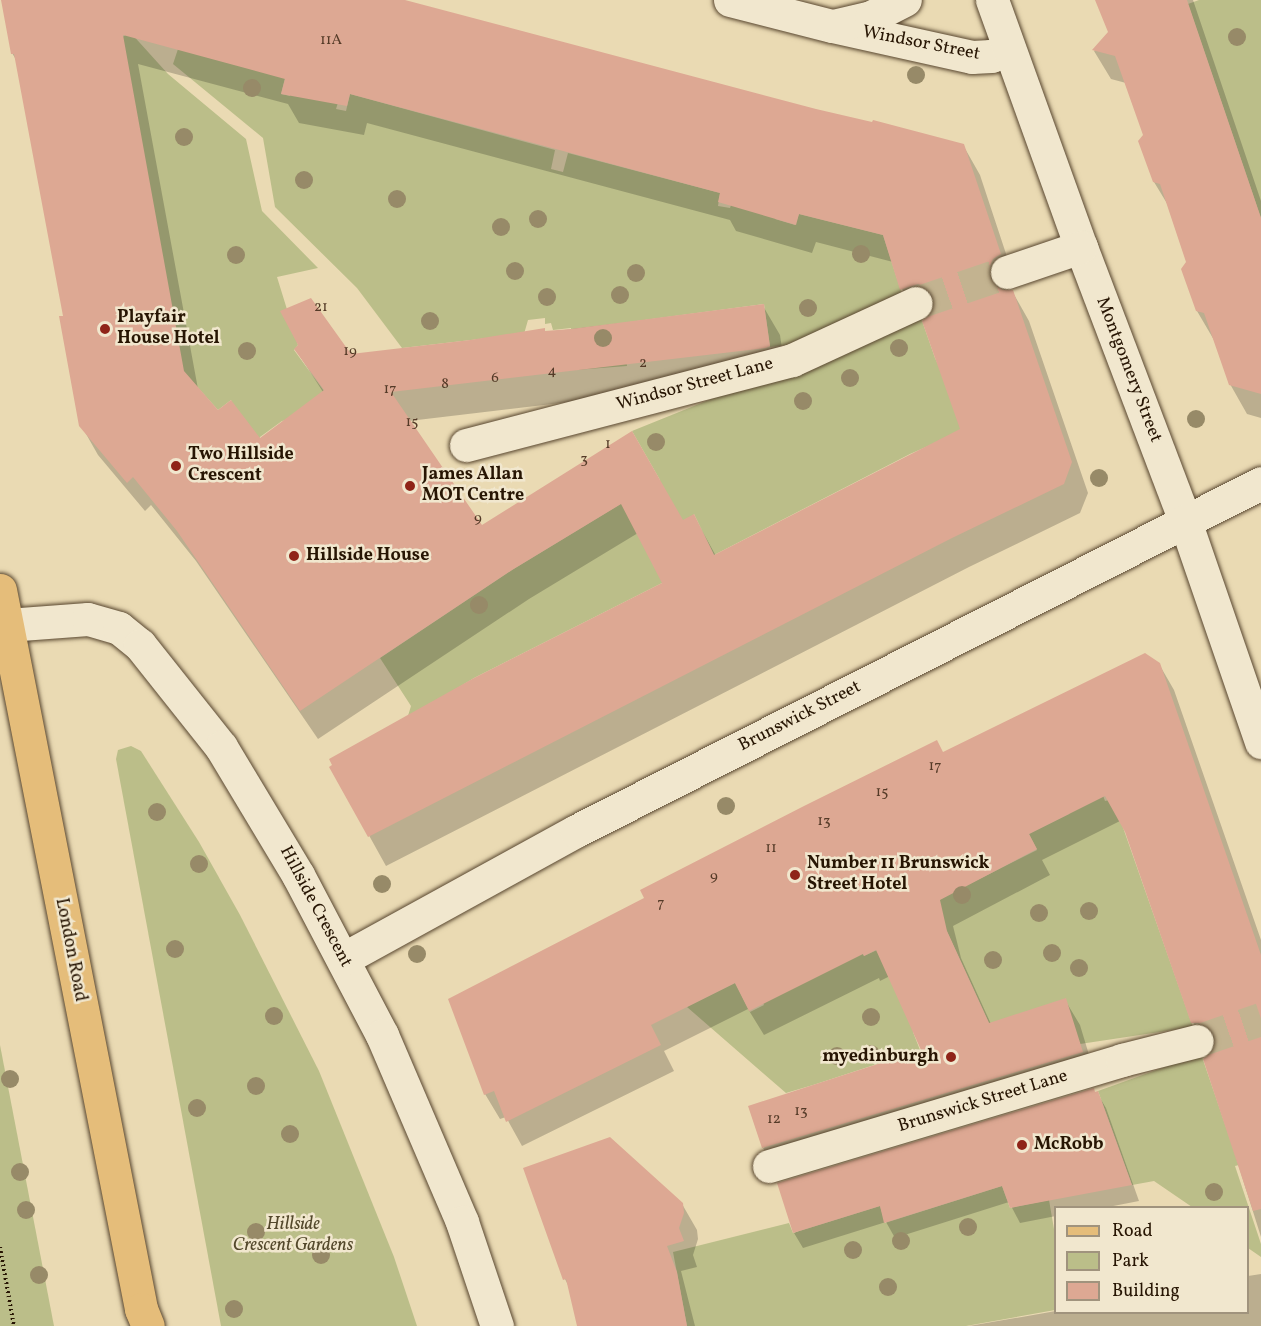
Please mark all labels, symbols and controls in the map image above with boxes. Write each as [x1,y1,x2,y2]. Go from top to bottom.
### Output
street label: Windsor Street [860,22,982,66]
house number: 11A [320,32,342,50]
street label: Montgomery Street [1090,294,1166,446]
house number: 21 [314,299,328,317]
place label: Playfair House Hotel [117,308,220,350]
marker: Playfair House Hotel [98,322,112,336]
house number: 19 [343,343,357,361]
street label: Windsor Street Lane [614,354,776,416]
house number: 2 [639,355,647,373]
house number: 4 [548,363,556,381]
house number: 6 [491,370,499,388]
house number: 8 [441,376,449,394]
house number: 17 [383,381,397,399]
house number: 15 [405,414,419,432]
house number: 1 [605,436,611,454]
place label: Two Hillside Crescent [188,445,294,488]
house number: 3 [580,451,588,469]
marker: Two Hillside Crescent [169,459,183,473]
place label: James Allan MOT Centre [422,465,525,508]
marker: James Allan MOT Centre [403,479,417,493]
house number: 9 [474,510,482,528]
place label: Hillside House [306,545,429,567]
marker: Hillside House [287,549,301,563]
street label: Brunswick Street [735,677,865,757]
house number: 17 [928,758,942,776]
house number: 15 [875,784,889,802]
house number: 13 [817,813,831,831]
house number: 11 [765,840,777,858]
street label: Hillside Crescent [274,843,356,971]
place label: Number 11 Brunswick Street Hotel [807,854,989,896]
house number: 9 [710,868,718,886]
marker: Number 11 Brunswick Street Hotel [788,868,802,882]
house number: 7 [657,895,665,913]
street label: London Road [49,896,91,1004]
place label: myedinburgh [822,1046,939,1068]
marker: myedinburgh [944,1050,958,1064]
street label: Brunswick Street Lane [895,1066,1071,1138]
house number: 13 [794,1103,808,1121]
house number: 12 [767,1111,781,1129]
place label: McRobb [1034,1134,1103,1156]
marker: McRobb [1015,1138,1029,1152]
legend [1054,1206,1249,1314]
park label: Hillside Crescent Gardens [233,1215,353,1258]
text: Road [1112,1219,1153,1244]
text: Park [1112,1249,1149,1274]
text: Building [1112,1279,1180,1304]

